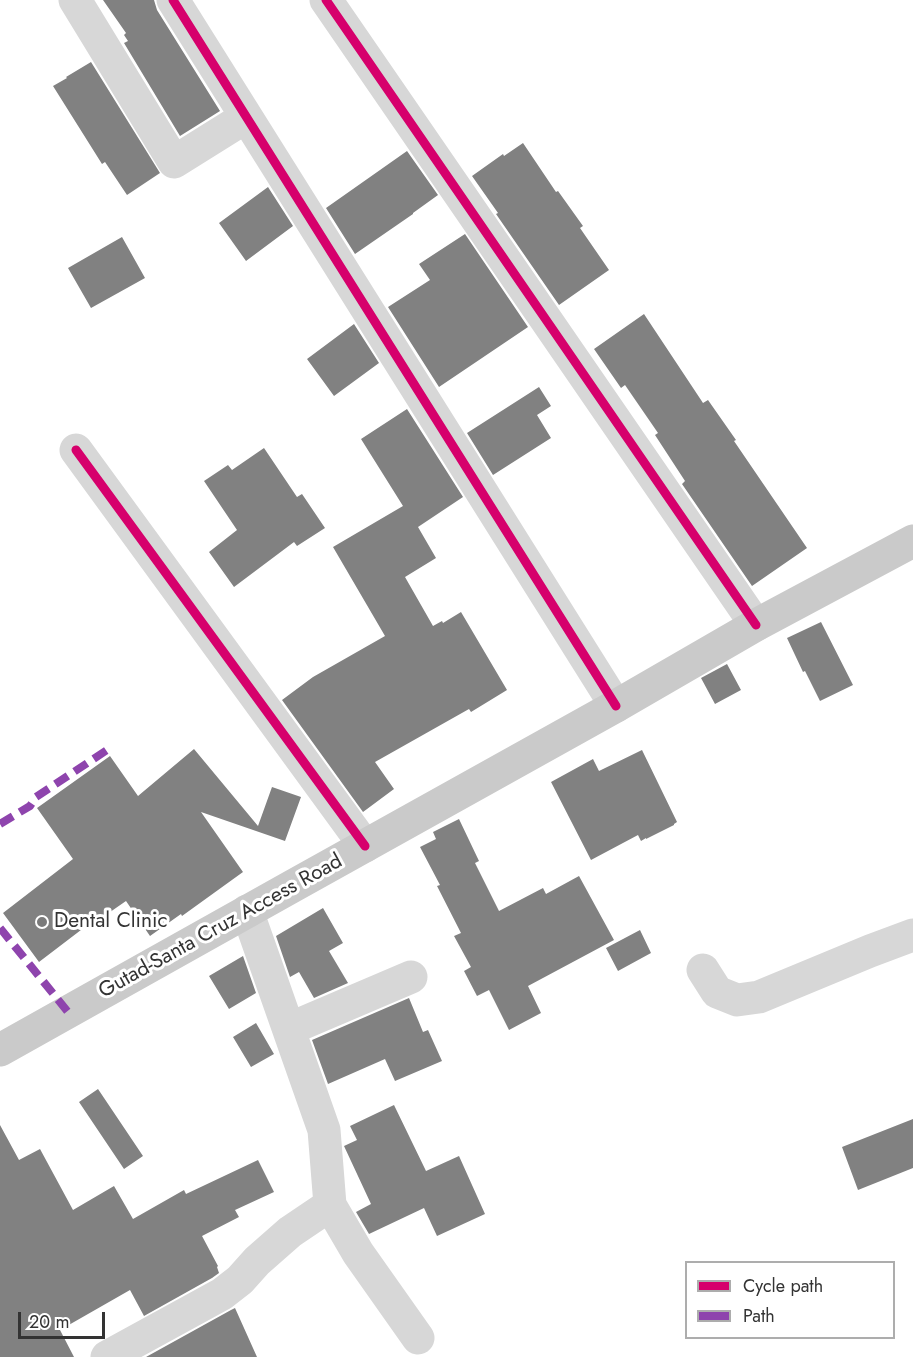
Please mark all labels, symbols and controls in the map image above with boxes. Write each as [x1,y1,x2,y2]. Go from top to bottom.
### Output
street label: Gutad-Santa Cruz Access Road [95,849,347,1005]
place label: Dental Clinic [54,909,168,935]
marker: Dental Clinic [35,915,49,929]
legend [685,1261,895,1339]
text: Cycle path [743,1273,823,1299]
scale bar [21,1300,108,1338]
text: Path [743,1303,775,1329]
text: 20 m [29,1309,69,1335]

